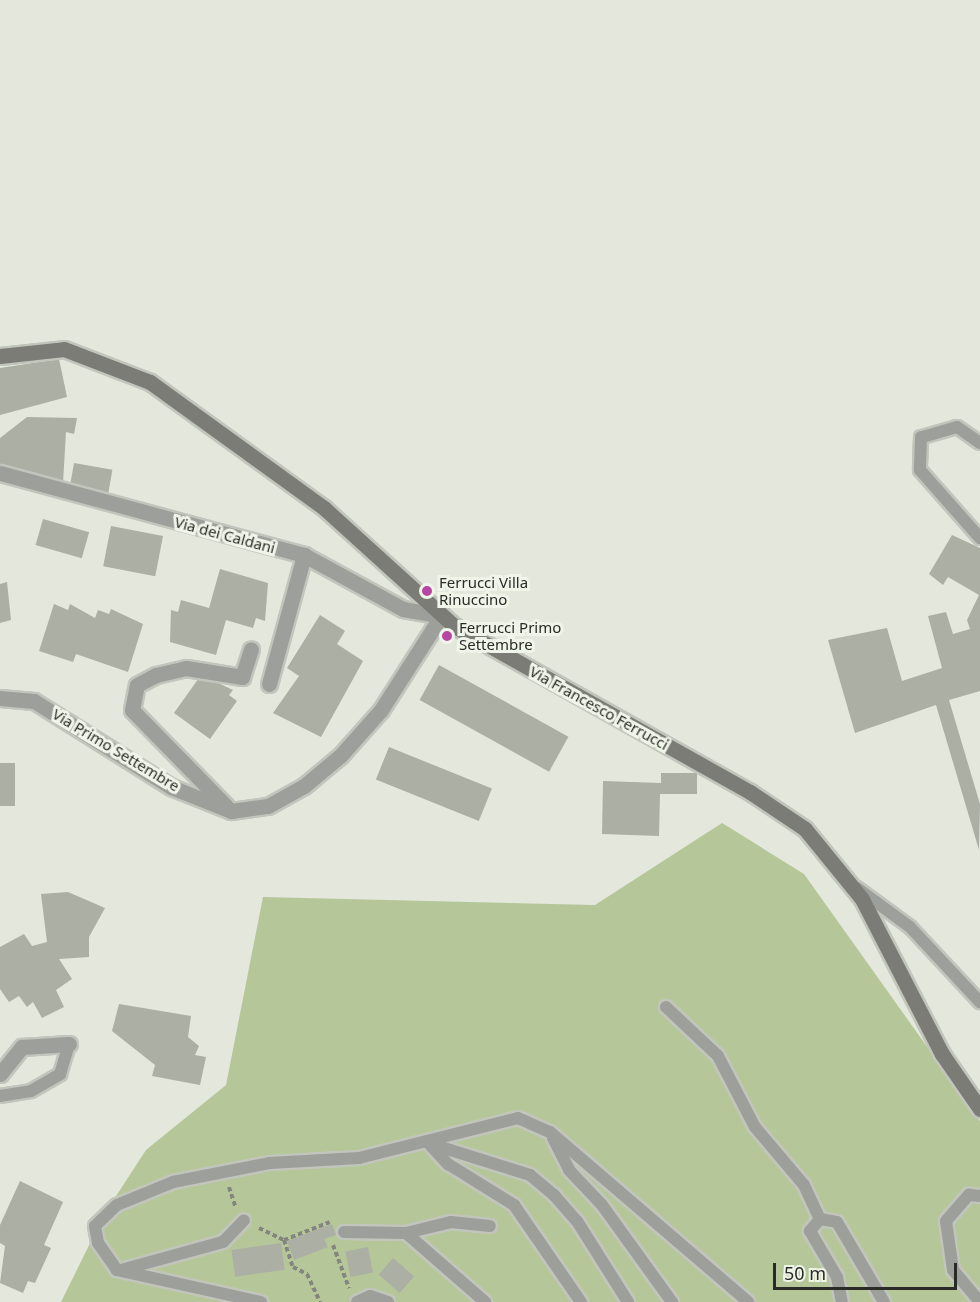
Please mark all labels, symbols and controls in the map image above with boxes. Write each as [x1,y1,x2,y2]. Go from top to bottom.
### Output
street label: Via dei Caldani [173,513,277,557]
place label: Ferrucci Villa Rinuccino [439,573,528,608]
marker: Ferrucci Villa Rinuccino [420,584,434,598]
place label: Ferrucci Primo Settembre [459,618,561,653]
marker: Ferrucci Primo Settembre [440,629,454,643]
street label: Via Francesco Ferrucci [527,662,671,754]
street label: Via Primo Settembre [49,705,183,795]
scale bar [776,1251,960,1289]
text: 50 m [784,1261,826,1285]

